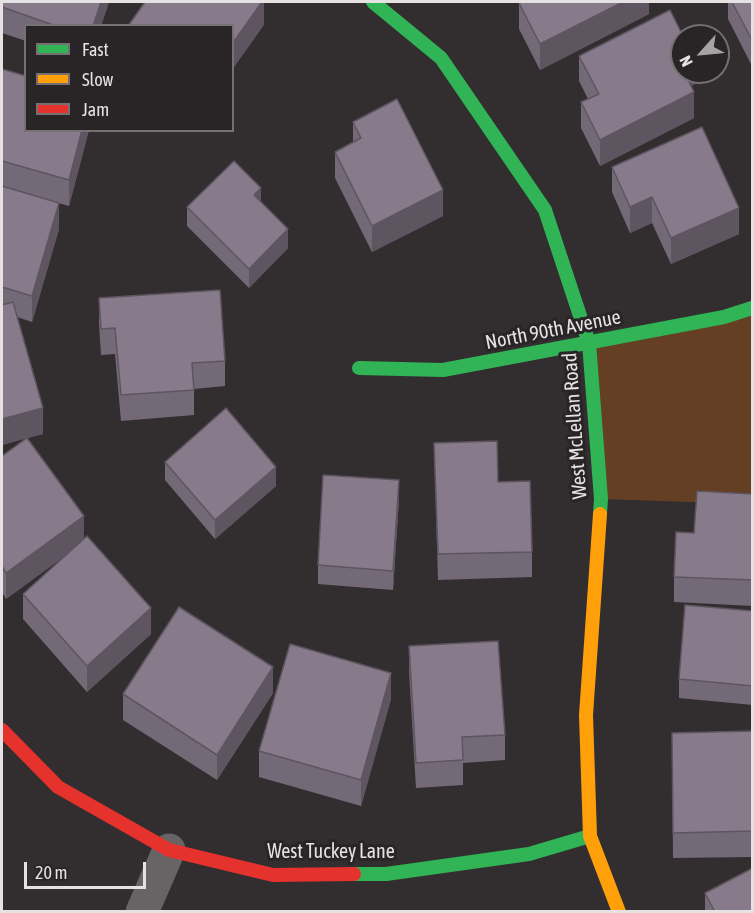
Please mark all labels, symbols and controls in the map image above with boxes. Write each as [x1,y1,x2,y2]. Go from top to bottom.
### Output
legend [24,24,234,132]
north arrow [670,24,730,84]
text: Fast [82,39,109,60]
text: N [676,53,696,70]
text: Slow [82,69,113,90]
text: Jam [82,99,109,120]
street label: North 90th Avenue [483,305,623,355]
street label: West McLellan Road [558,352,592,500]
street label: West Tuckey Lane [267,840,395,864]
scale bar [27,850,148,888]
text: 20 m [35,862,67,883]

